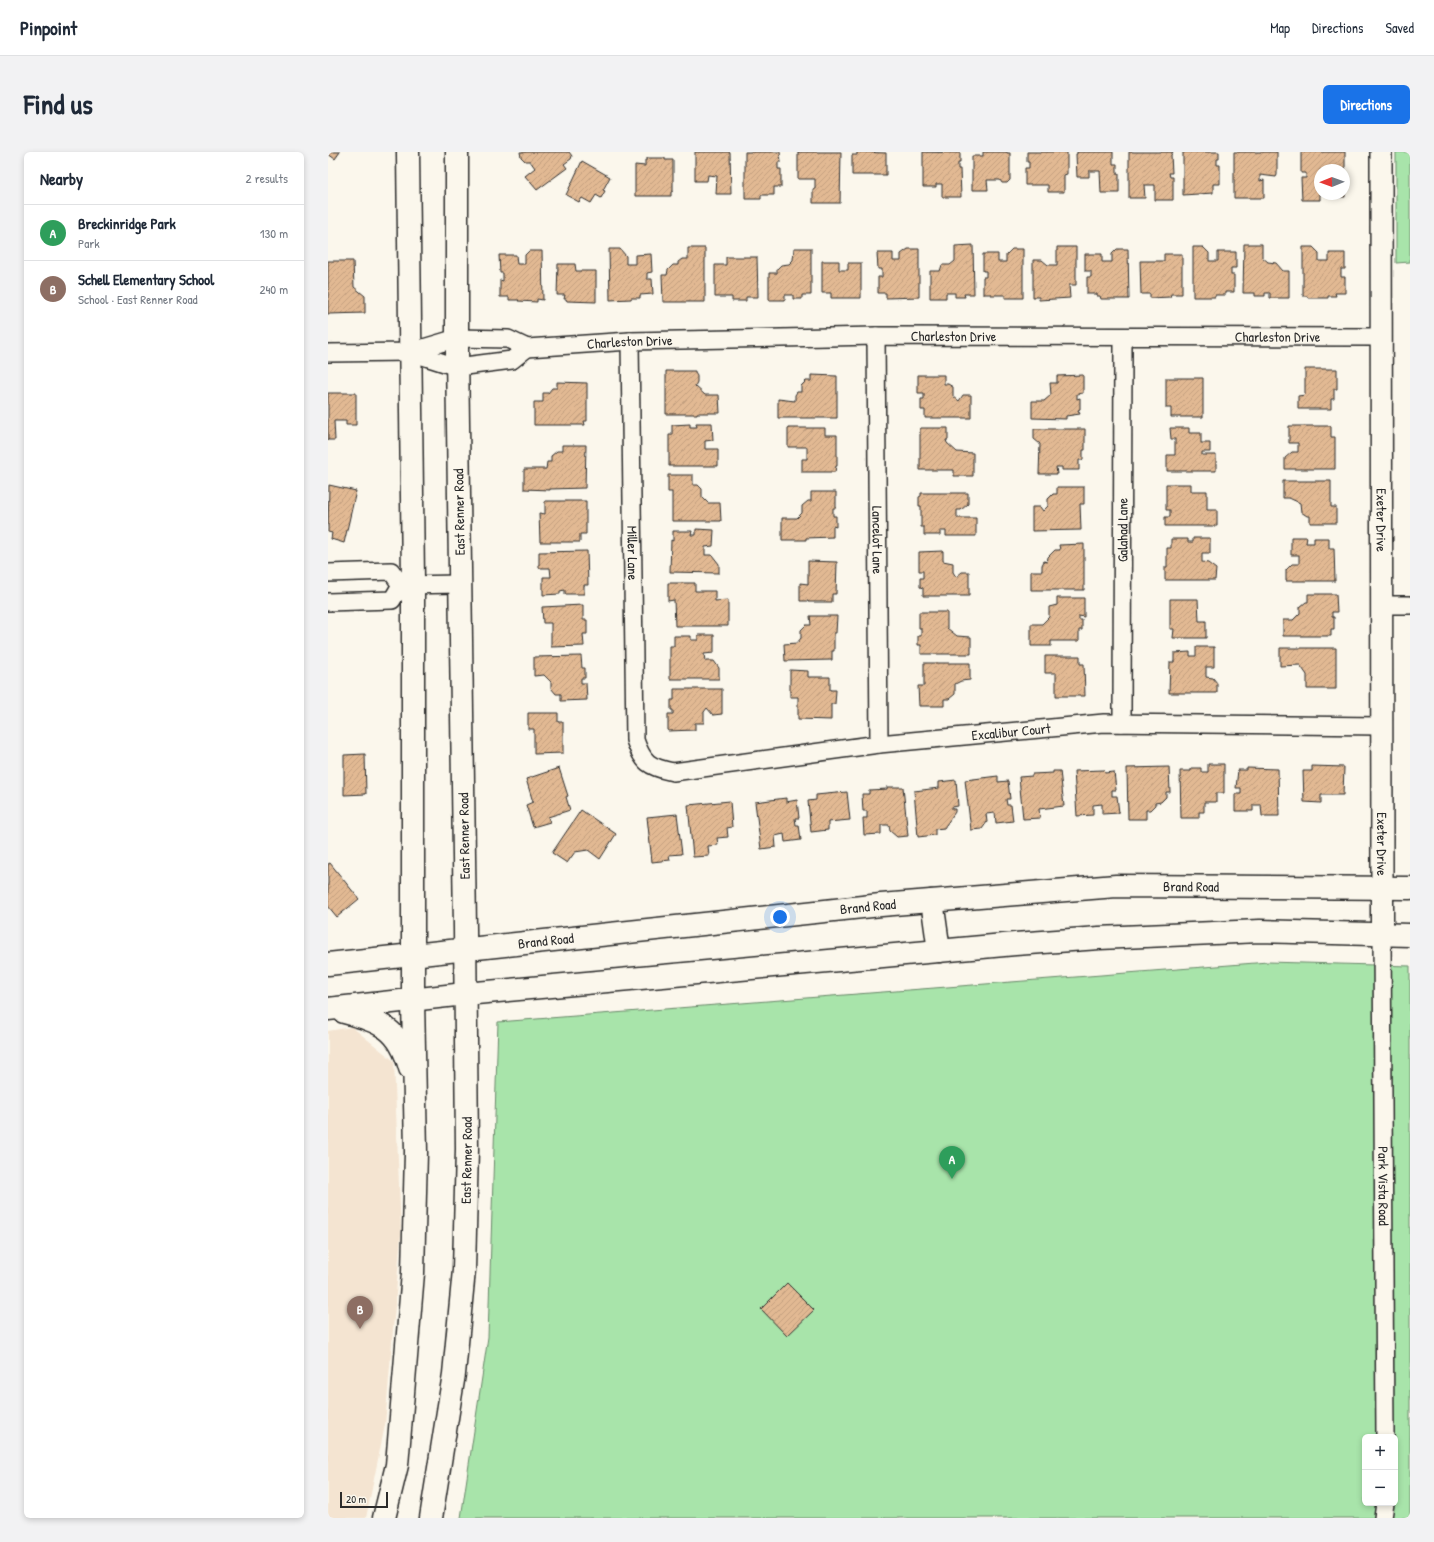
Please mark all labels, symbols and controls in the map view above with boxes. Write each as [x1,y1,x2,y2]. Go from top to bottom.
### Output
text: Pinpoint [20,15,77,41]
text: Map [1270,18,1290,37]
text: Directions [1312,18,1363,37]
text: Saved [1385,18,1414,37]
text: Find us [24,85,93,123]
button: Directions [1323,85,1410,124]
north arrow [1314,164,1350,200]
text: Nearby [40,167,83,190]
text: 2 results [246,169,288,187]
text: Breckinridge Park [78,213,176,234]
text: A [50,224,56,242]
text: 130 m [260,224,288,242]
text: Park [78,234,100,252]
text: Schell Elementary School [78,269,214,290]
text: B [50,280,56,298]
text: 240 m [259,280,288,298]
text: School · East Renner Road [78,290,198,308]
street label: Charleston Drive [911,326,997,345]
street label: Charleston Drive [1235,327,1321,346]
street label: Charleston Drive [586,330,673,353]
street label: East Renner Road [448,468,469,556]
street label: Exeter Drive [1372,488,1392,552]
street label: Galahad Lane [1112,497,1132,562]
street label: Lancelot Lane [868,506,888,575]
street label: Miller Lane [623,526,643,581]
street label: Excalibur Court [971,718,1052,744]
street label: East Renner Road [453,792,474,880]
street label: Exeter Drive [1373,812,1392,876]
street label: Brand Road [1163,876,1220,896]
street label: Brand Road [839,894,897,918]
your location [770,907,790,927]
street label: Brand Road [517,928,575,953]
street label: East Renner Road [456,1116,476,1204]
pin: A [939,1146,965,1179]
street label: Park Vista Road [1374,1146,1394,1226]
pin: B [347,1296,373,1329]
map controls [1362,1434,1398,1506]
button: + [1362,1434,1398,1470]
button: − [1362,1470,1398,1506]
scale bar [340,1490,388,1509]
text: 20 m [346,1492,366,1506]

